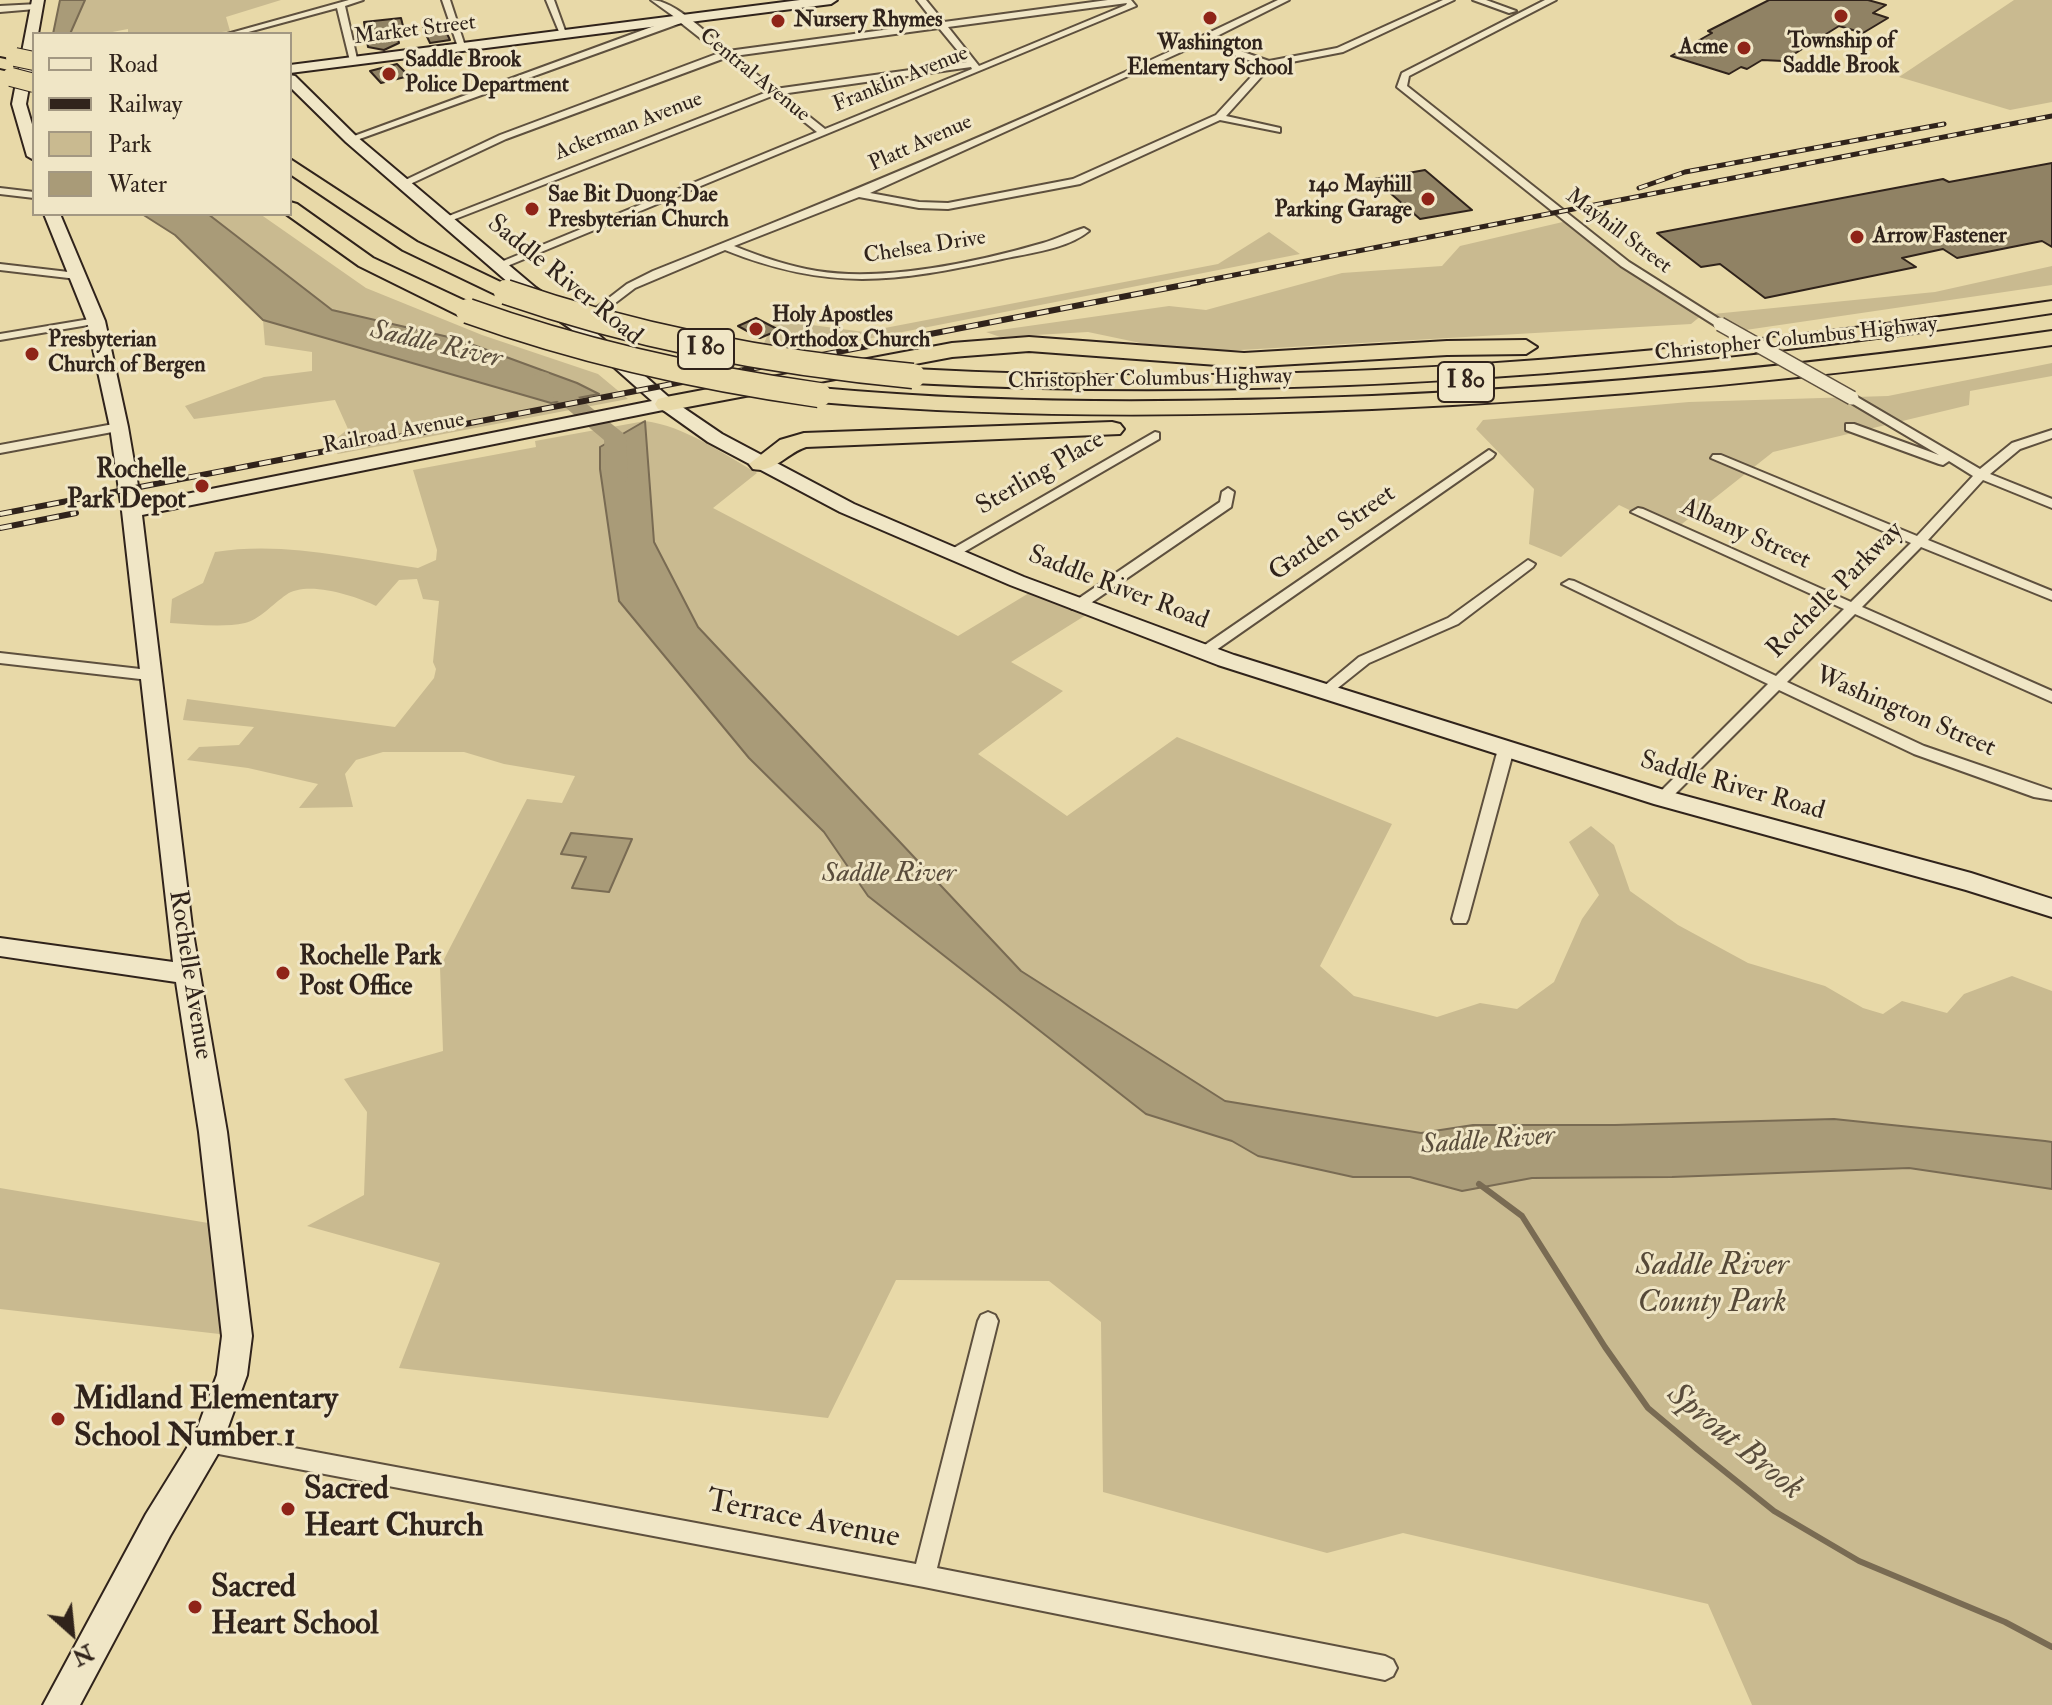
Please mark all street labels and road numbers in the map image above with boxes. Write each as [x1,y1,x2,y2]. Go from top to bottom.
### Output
street label: Market Street [353,10,477,52]
street label: Central Avenue [693,23,815,129]
street label: Franklin Avenue [830,41,972,119]
street label: Ackerman Avenue [551,87,707,167]
street label: Platt Avenue [865,110,977,178]
street label: Mayhill Street [1560,184,1676,280]
street label: Saddle River Road [480,209,648,353]
street label: Chelsea Drive [862,225,988,271]
street label: Christopher Columbus Highway [1653,312,1939,368]
road number: I 80 [678,329,734,369]
road number: I 80 [1438,362,1494,402]
street label: Christopher Columbus Highway [1008,364,1292,396]
street label: Railroad Avenue [321,407,467,461]
street label: Sterling Place [971,425,1111,523]
street label: Garden Street [1264,479,1402,589]
street label: Albany Street [1675,492,1815,578]
street label: Rochelle Parkway [1761,516,1911,666]
street label: Saddle River Road [1024,540,1212,638]
street label: Washington Street [1810,661,2000,765]
street label: Saddle River Road [1636,746,1828,828]
street label: Rochelle Avenue [160,888,218,1062]
street label: Terrace Avenue [703,1483,903,1559]

